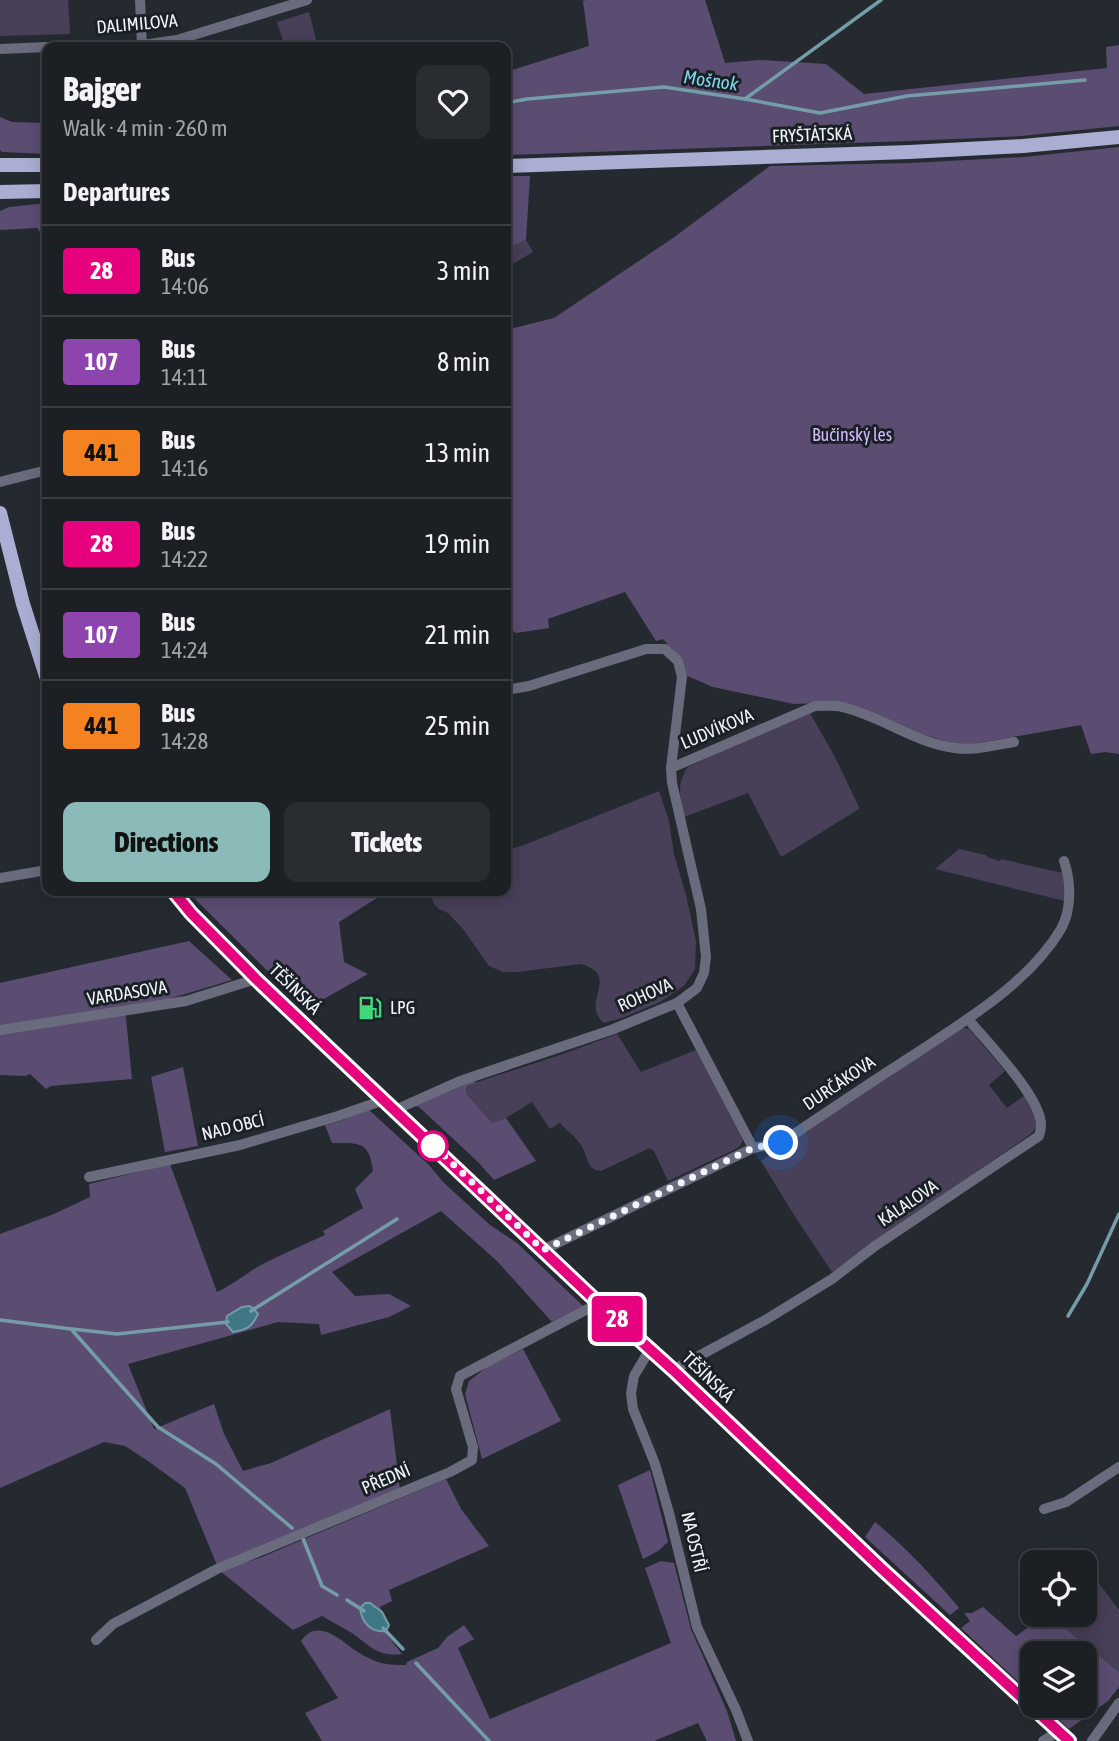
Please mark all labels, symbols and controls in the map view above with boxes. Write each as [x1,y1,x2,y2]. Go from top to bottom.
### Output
street label: DALIMILOVA [96,9,179,38]
button: heart [416,65,490,139]
water label: Mošnok [682,65,740,95]
text: Bajger [63,70,140,108]
text: Walk · 4 min · 260 m [63,115,227,141]
street label: FRYŠTÁTSKÁ [772,123,853,146]
text: Departures [63,177,170,207]
text: Bus [161,243,195,273]
text: 3 min [437,256,490,286]
text: 28 [90,257,113,284]
text: 14:06 [161,273,209,299]
text: Bus [161,334,195,364]
text: 8 min [437,347,490,377]
text: 107 [85,348,118,375]
text: 14:11 [161,364,208,390]
park label: Bučinský les [812,424,892,445]
text: Bus [161,425,195,455]
text: 13 min [425,438,490,468]
text: 441 [85,439,118,466]
text: 14:16 [161,455,208,481]
text: Bus [161,516,195,546]
text: 19 min [425,529,490,559]
text: 28 [90,530,113,557]
text: 14:22 [161,546,208,572]
text: Bus [161,607,195,637]
text: 21 min [425,620,490,650]
text: 107 [85,621,118,648]
text: 14:24 [161,637,208,663]
text: Bus [161,698,195,728]
street label: LUDVÍKOVA [677,704,756,753]
text: 25 min [425,711,490,741]
text: 441 [85,712,118,739]
text: 14:28 [161,728,208,754]
button: Directions [63,802,270,882]
button: Tickets [284,802,490,882]
street label: TĚŠÍNSKÁ [265,959,326,1018]
street label: ROHOVA [614,973,675,1016]
street label: VARDASOVA [86,976,168,1009]
fuel station icon: LPG [356,994,384,1022]
place label: LPG [390,997,415,1018]
street label: DURČÁKOVA [799,1051,879,1114]
street label: NAD OBCÍ [199,1109,266,1144]
your location [763,1125,798,1160]
unlabelled marker [418,1131,448,1161]
street label: KÁLALOVA [874,1175,942,1230]
line badge: 28 [586,1296,648,1342]
text: 28 [606,1305,628,1332]
street label: TĚŠÍNSKÁ [678,1347,739,1406]
street label: PŘEDNÍ [358,1459,413,1498]
street label: NA OSTŘÍ [677,1510,712,1574]
map controls [1020,1550,1097,1718]
button: locate [1020,1550,1097,1627]
button: layers [1020,1641,1097,1718]

